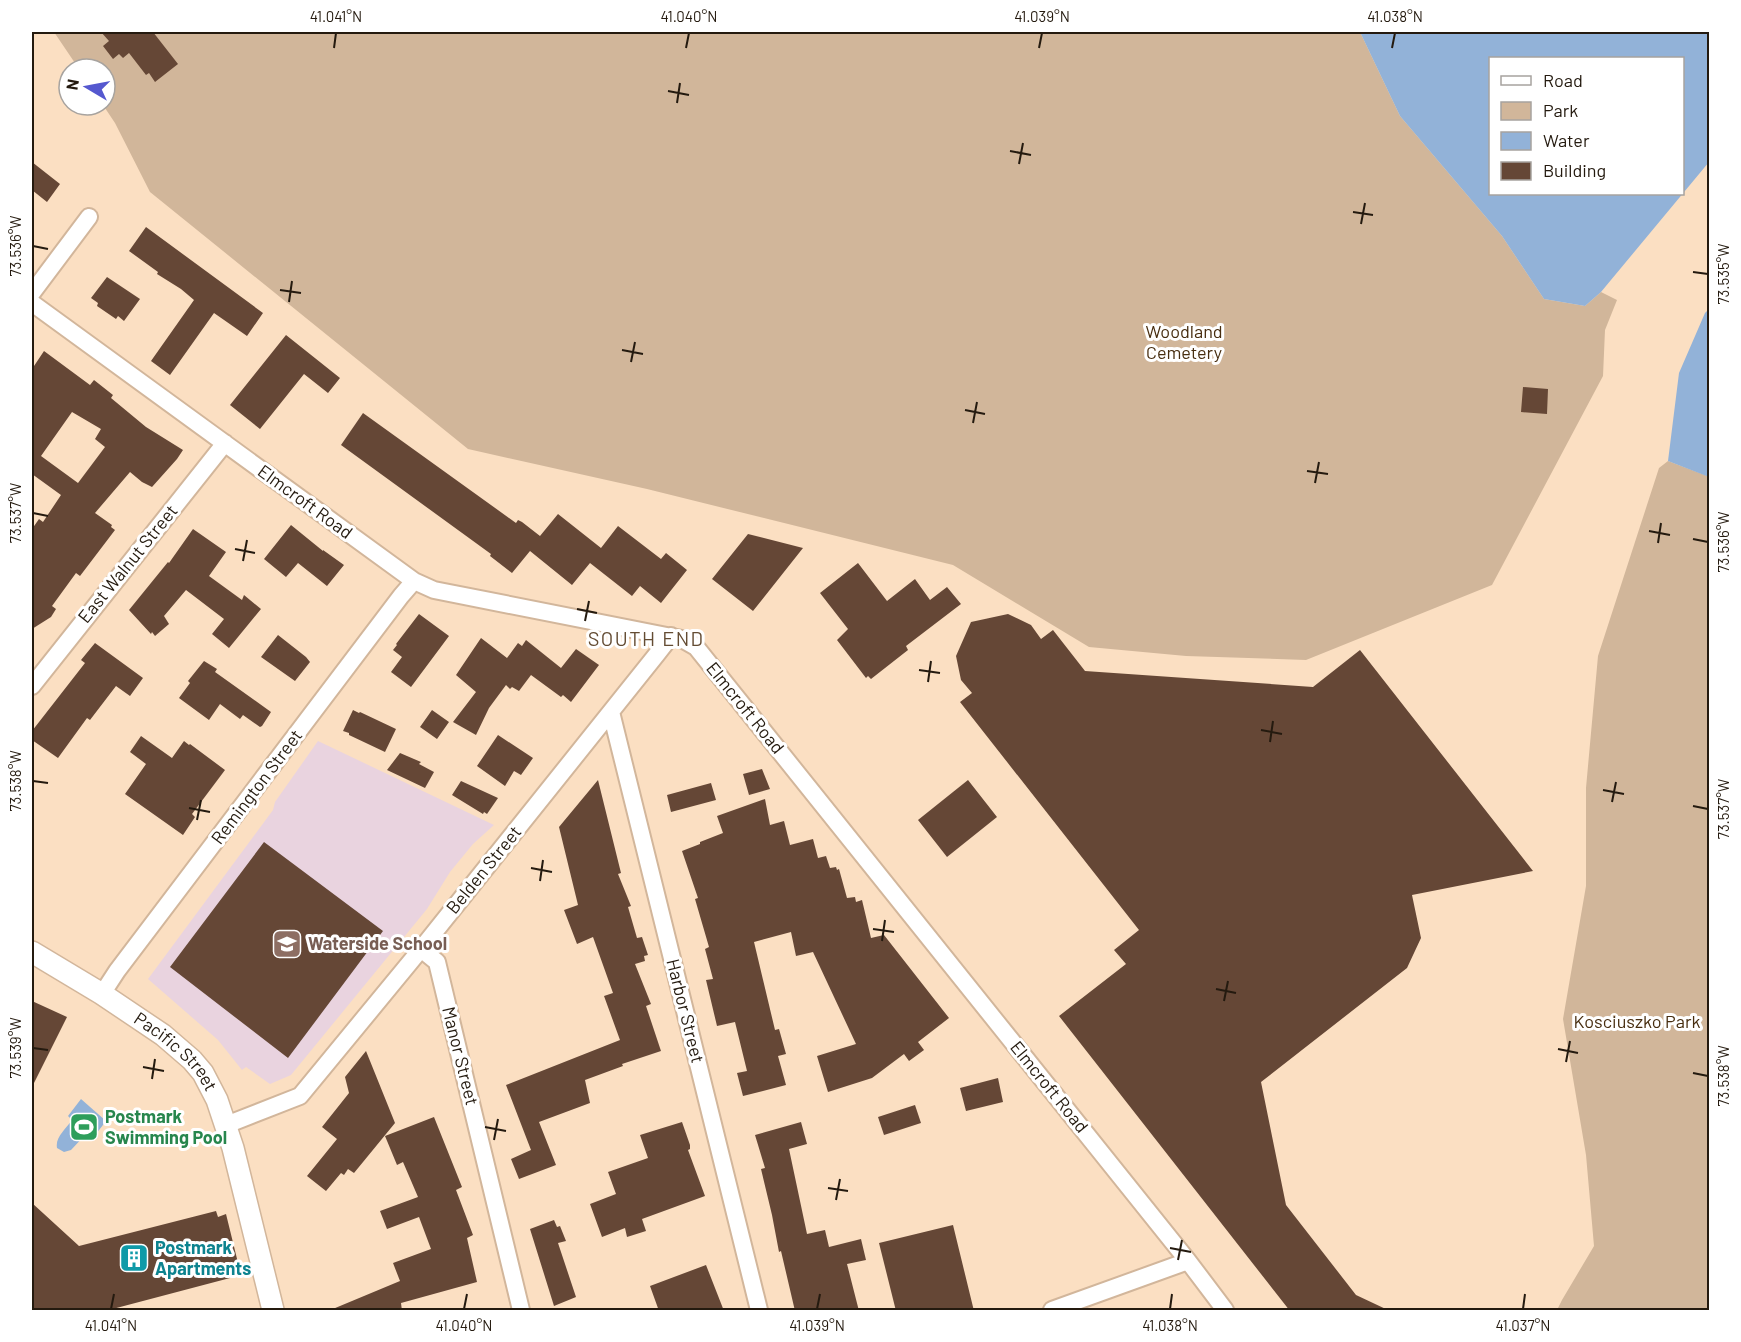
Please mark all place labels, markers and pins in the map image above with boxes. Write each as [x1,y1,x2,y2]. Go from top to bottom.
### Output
school or university icon: Waterside School [271,928,303,960]
place label: Waterside School [308,932,447,954]
place label: Postmark Swimming Pool [105,1105,227,1148]
sports icon: Postmark Swimming Pool [68,1111,100,1143]
place label: Postmark Apartments [155,1236,251,1279]
building icon: Postmark Apartments [118,1242,150,1274]

